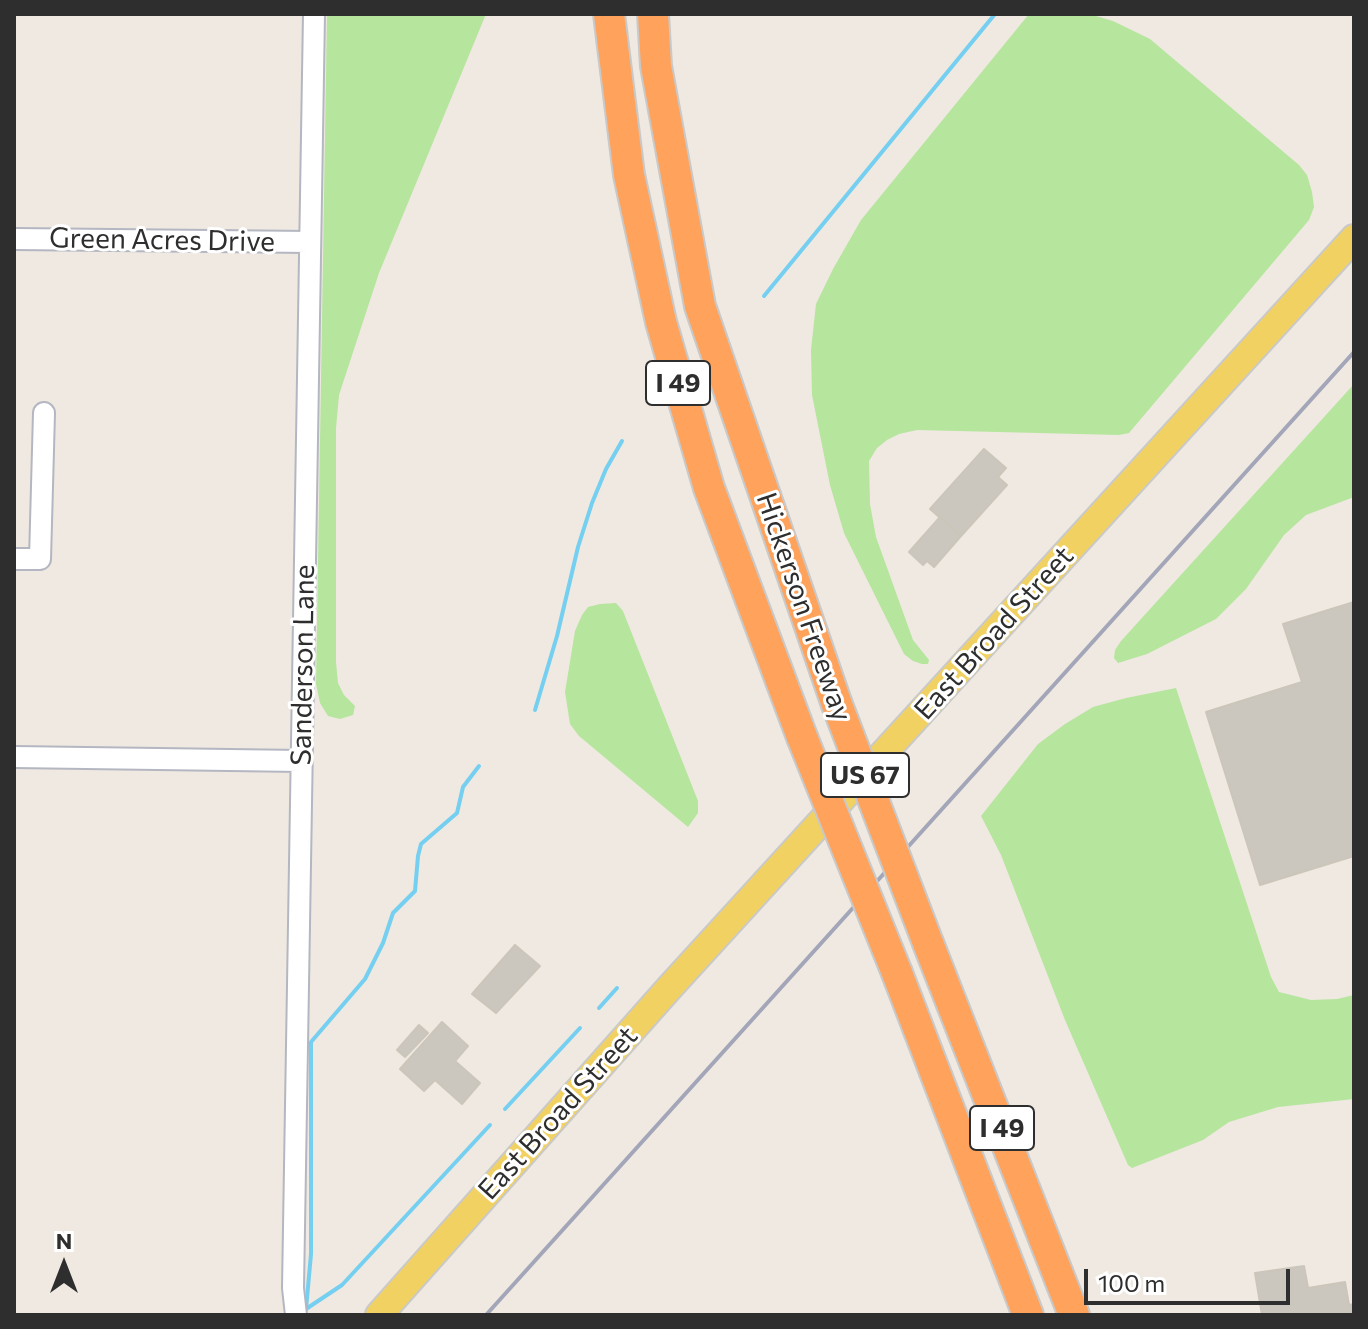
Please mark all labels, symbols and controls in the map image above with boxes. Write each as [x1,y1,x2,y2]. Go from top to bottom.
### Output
street label: Green Acres Drive [49,221,275,259]
road number: I 49 [646,361,710,405]
street label: Hickerson Freeway [749,488,859,726]
street label: East Broad Street [907,539,1081,727]
street label: Sanderson Lane [284,564,322,766]
road number: US 67 [821,753,909,797]
street label: East Broad Street [471,1019,645,1207]
road number: I 49 [970,1106,1034,1150]
north arrow [24,1225,104,1305]
text: N [56,1227,72,1254]
scale bar [1088,1253,1294,1303]
text: 100 m [1098,1268,1165,1297]

